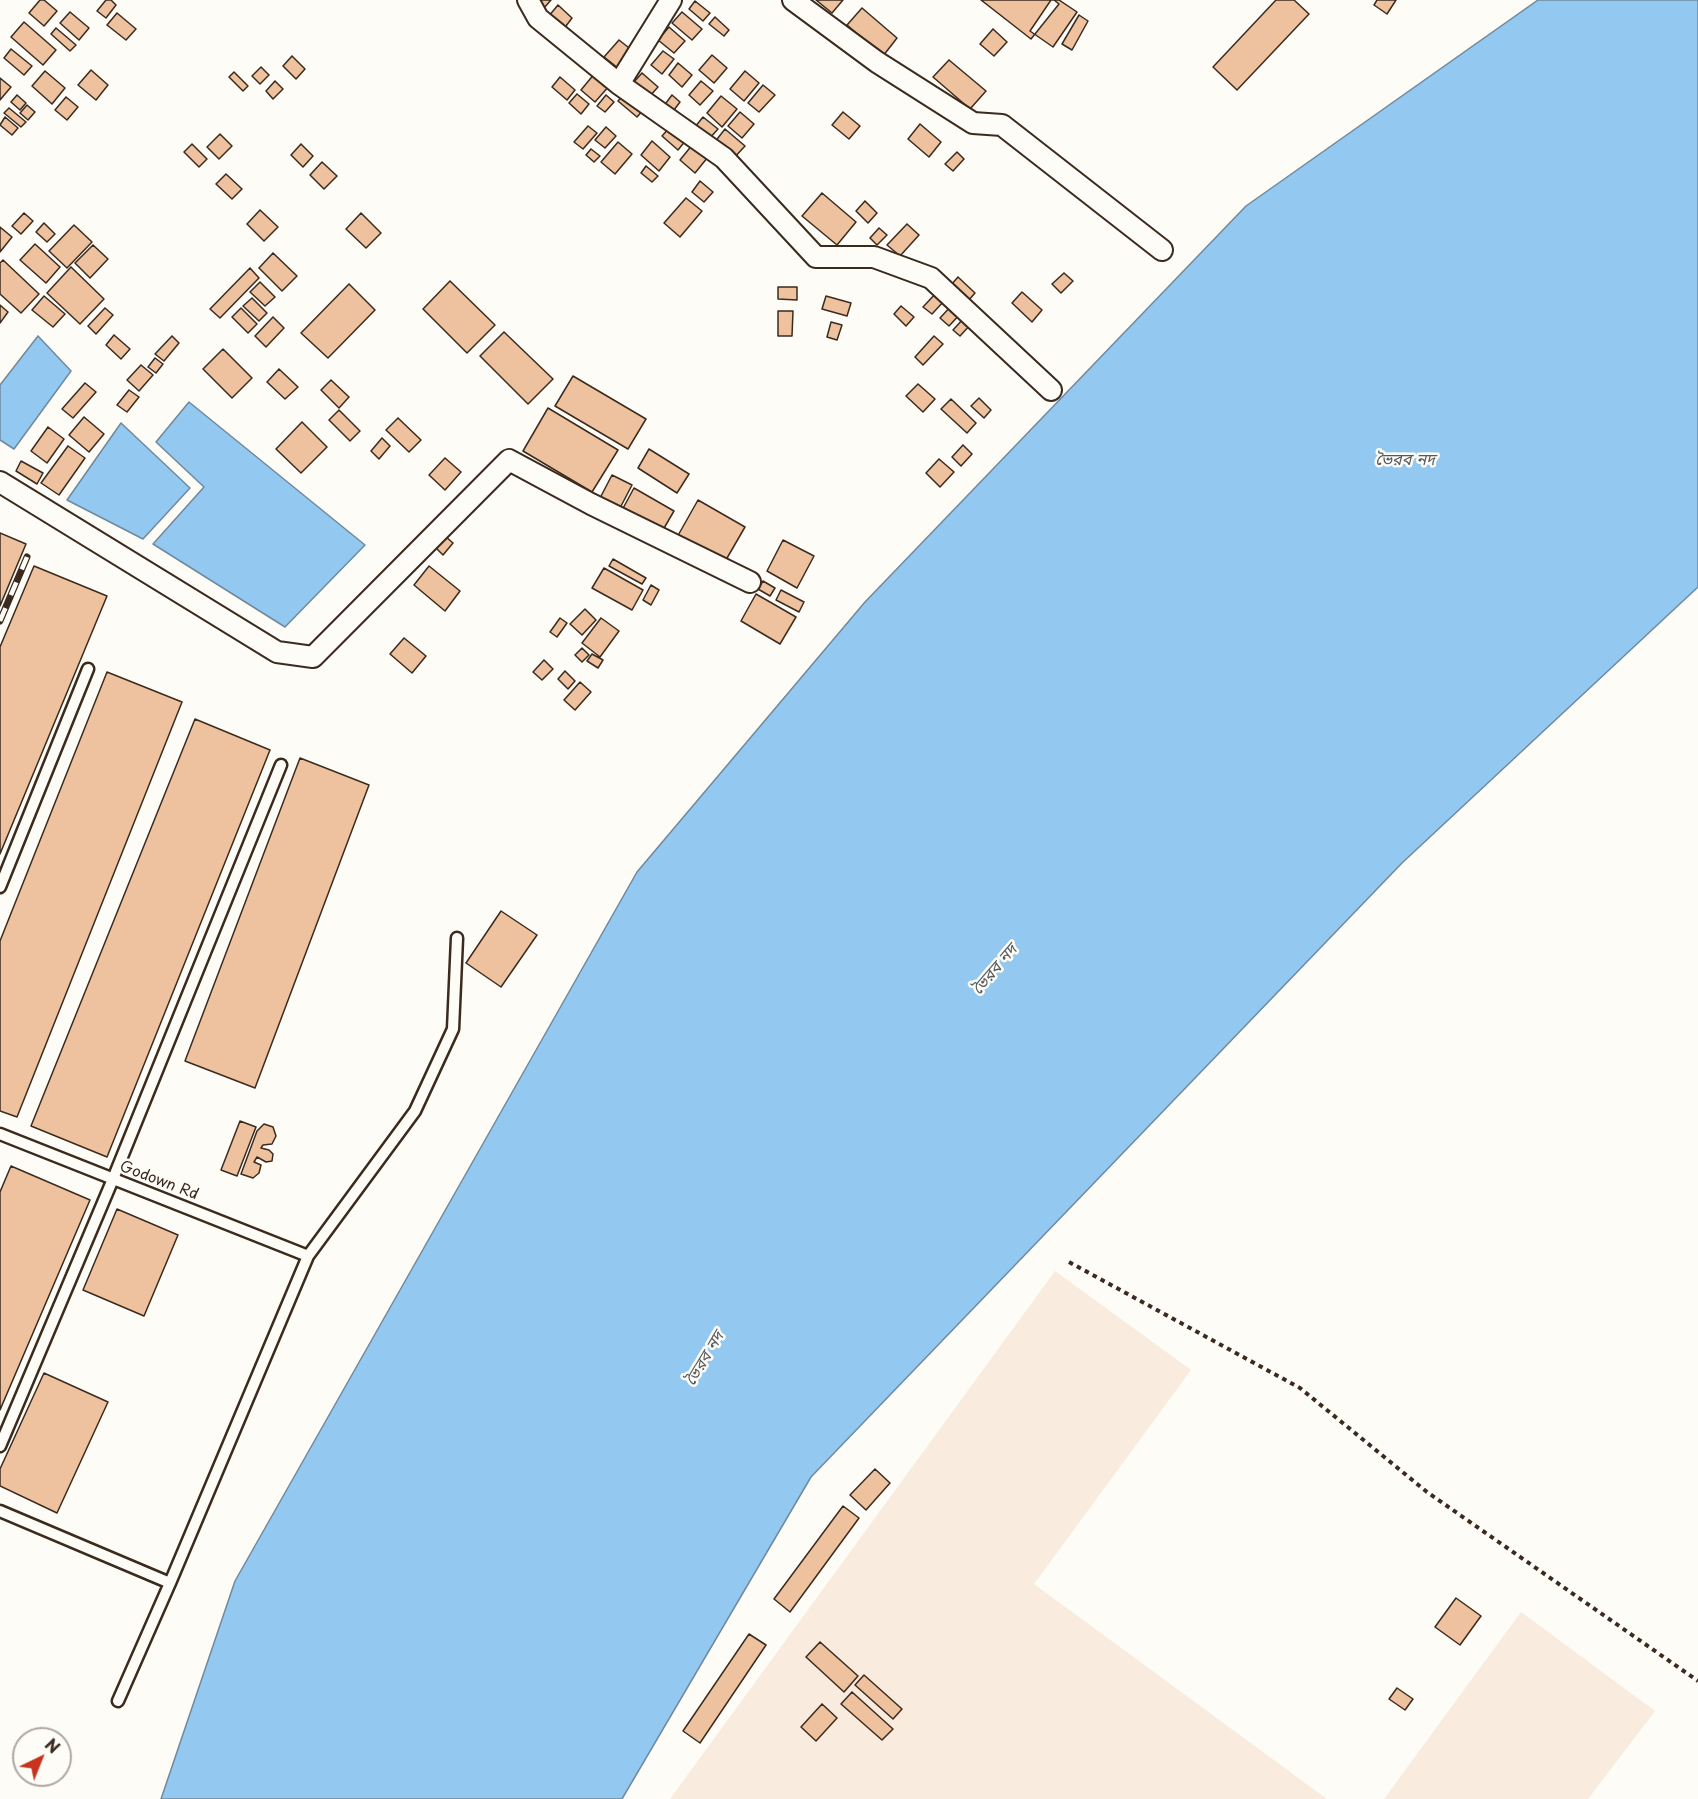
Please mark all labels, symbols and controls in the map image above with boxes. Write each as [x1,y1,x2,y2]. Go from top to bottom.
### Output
water label: ভৈরব নদ [1375,451,1435,471]
water label: ভৈরব নদ [968,941,1022,999]
street label: Godown Rd [117,1158,201,1204]
water label: ভৈরব নদ [681,1328,729,1390]
north arrow [12,1727,72,1787]
text: N [40,1732,66,1758]

